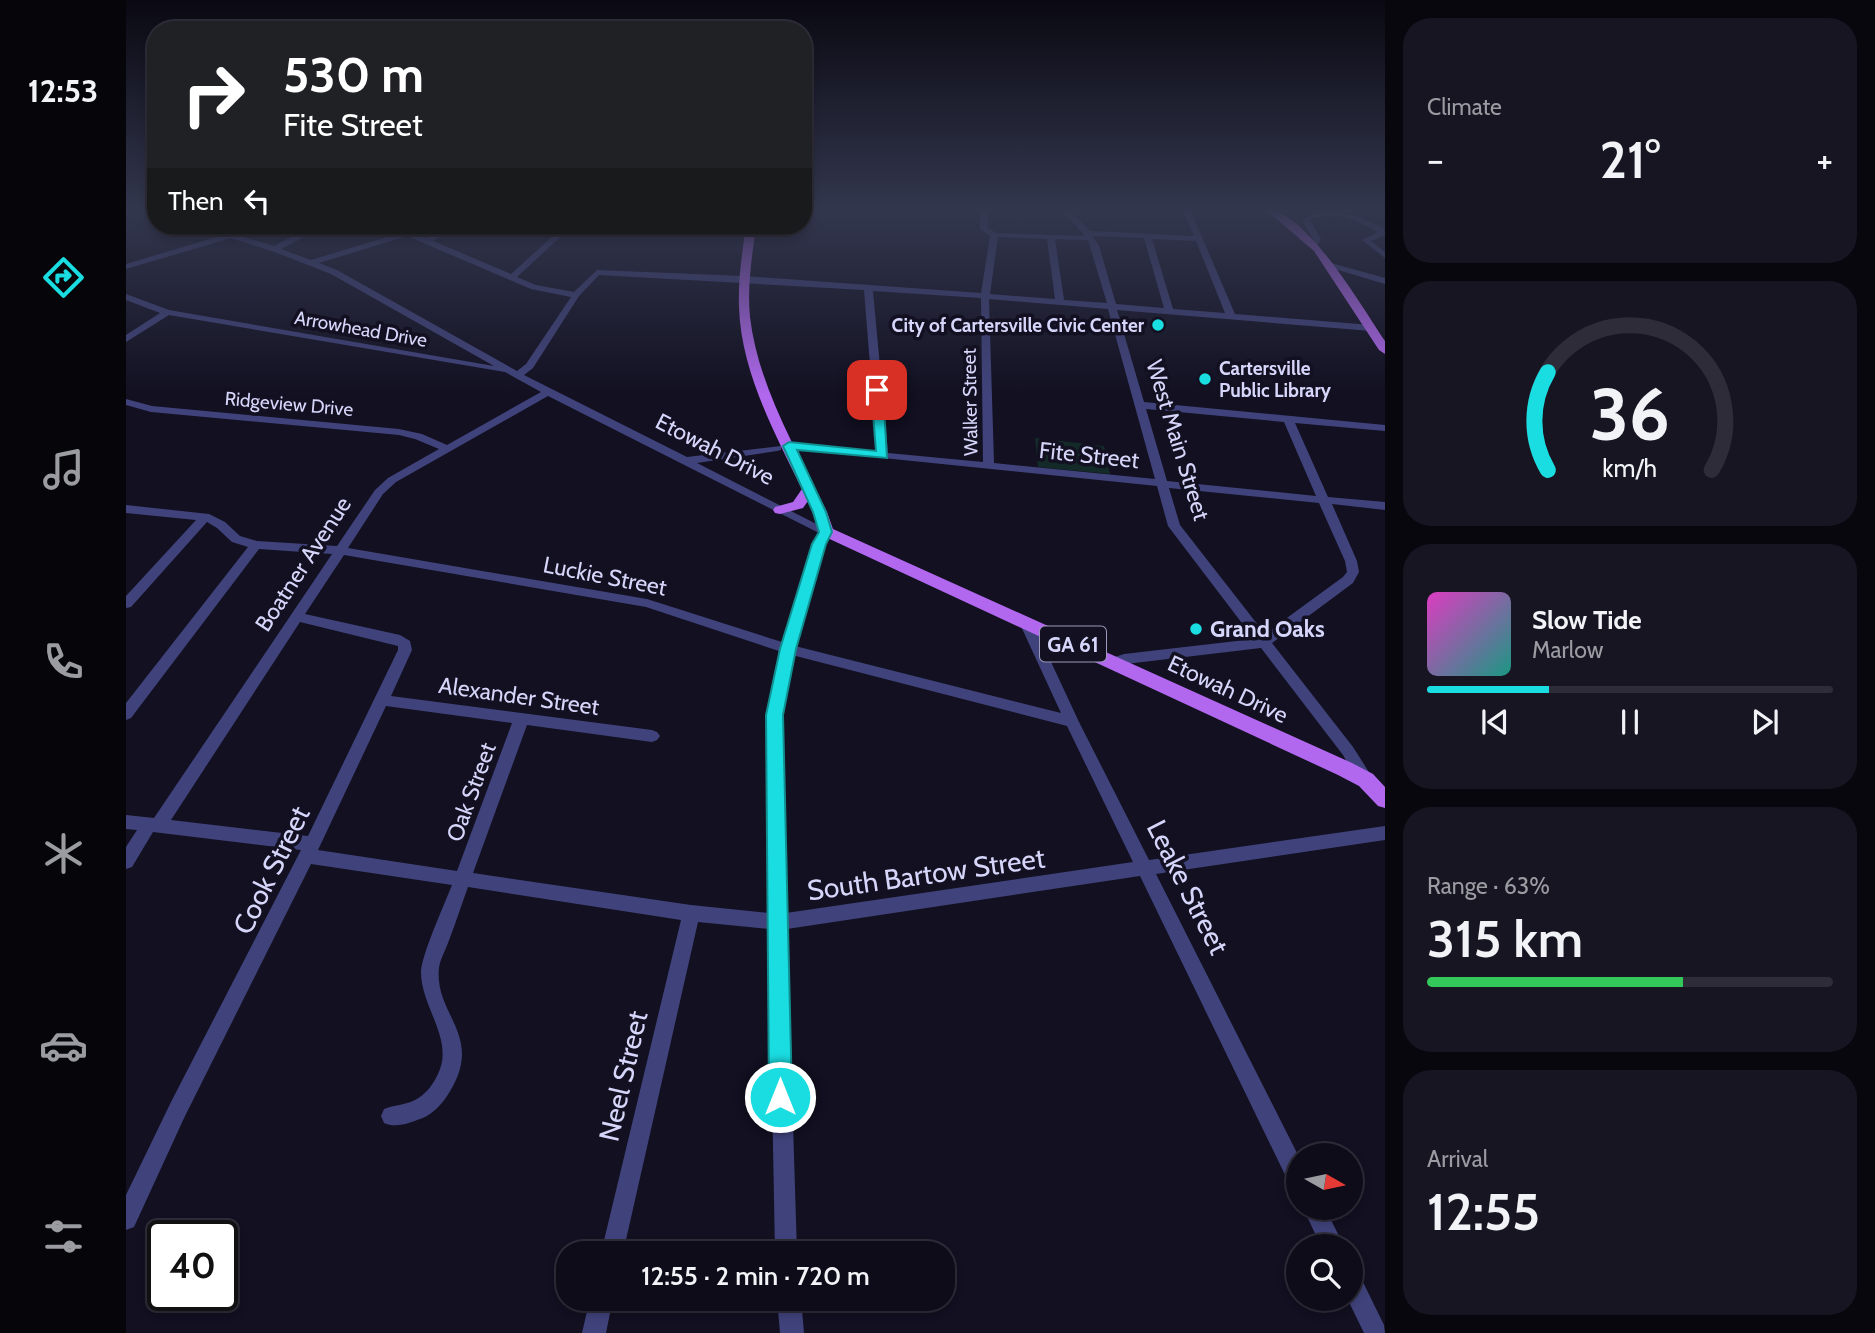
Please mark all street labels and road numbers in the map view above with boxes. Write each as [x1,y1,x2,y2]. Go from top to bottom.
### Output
street label: Arrowhead Drive [293,306,429,352]
street label: Walker Street [958,347,982,456]
street label: West Main Street [1140,356,1216,524]
street label: Ridgeview Drive [224,387,354,421]
street label: Etowah Drive [651,407,779,491]
street label: Fite Street [1038,436,1141,474]
street label: Boatner Avenue [249,491,357,637]
street label: Luckie Street [541,550,669,602]
road number: GA 61 [1040,626,1106,662]
street label: Etowah Drive [1163,649,1293,729]
street label: Alexander Street [437,671,601,721]
street label: Oak Street [440,739,502,845]
street label: Cook Street [225,800,317,940]
street label: Leake Street [1140,814,1236,960]
street label: South Bartow Street [805,841,1047,907]
street label: Neel Street [591,1007,655,1145]

